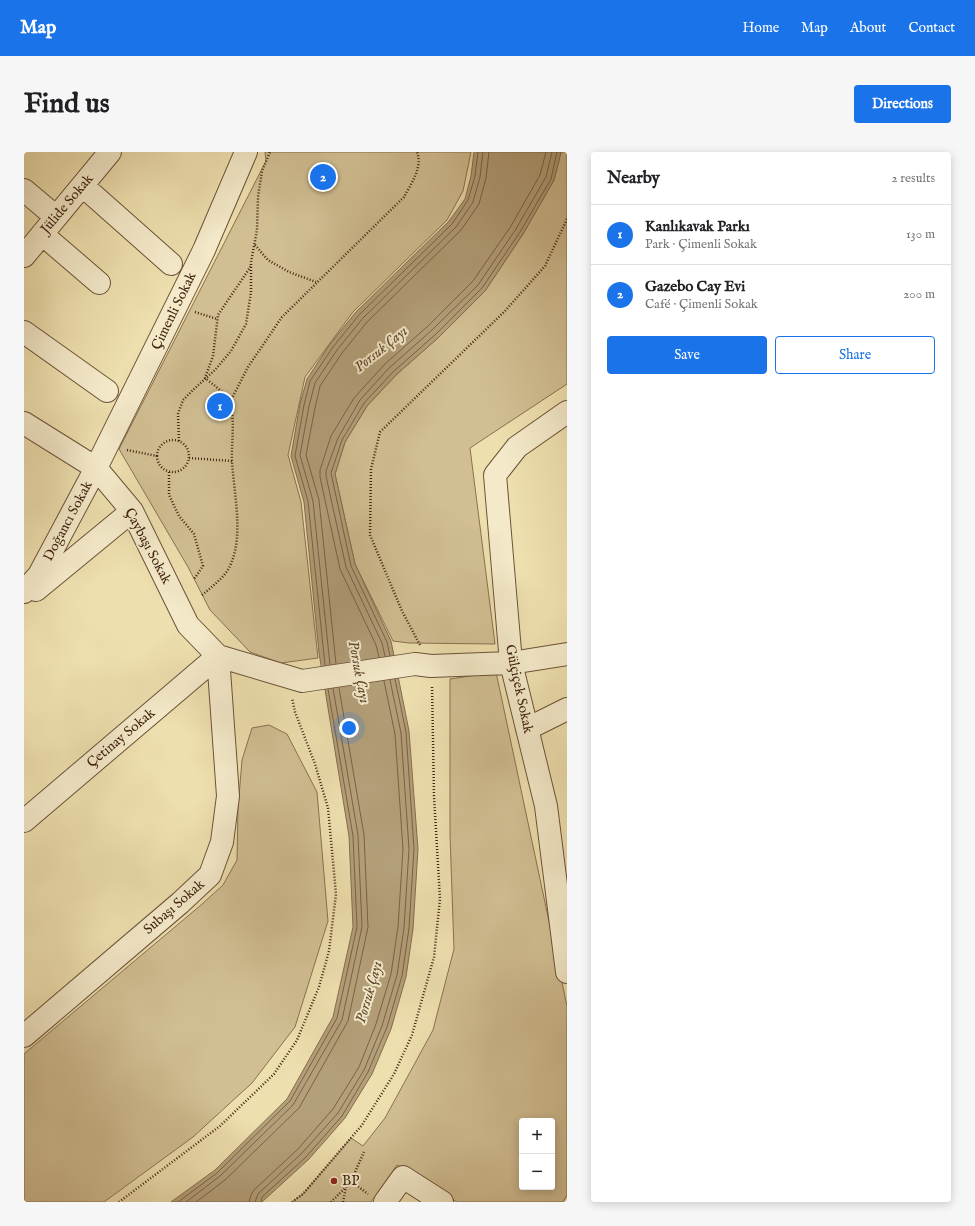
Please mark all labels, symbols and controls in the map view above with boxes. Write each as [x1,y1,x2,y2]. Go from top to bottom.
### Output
text: Map [20,16,56,40]
text: Home [743,19,779,37]
text: Map [801,19,828,37]
text: About [850,19,886,37]
text: Contact [908,19,955,37]
button: Directions [854,85,951,123]
text: Find us [24,87,110,122]
pin: 2 [310,162,336,192]
text: Nearby [607,168,660,189]
street label: Jülide Sokak [35,170,98,239]
text: 2 results [891,170,935,187]
text: Kanlıkavak Parkı [645,217,750,236]
text: 1 [618,226,622,243]
text: 130 m [906,226,935,243]
text: Park · Çimenli Sokak [645,236,757,253]
street label: Çimenli Sokak [147,269,201,353]
text: Gazebo Cay Evi [645,277,745,296]
text: 2 [617,286,623,303]
text: 200 m [903,286,935,303]
text: Café · Çimenli Sokak [645,296,758,313]
water label: Porsuk Çayı [350,322,412,376]
button: Save [607,336,767,374]
button: Share [775,336,935,374]
pin: 1 [207,391,233,421]
street label: Doğancı Sokak [39,477,97,564]
street label: Çaybaşı Sokak [120,505,176,588]
water label: Porsuk Çayı [344,639,374,705]
street label: Gülçiçek Sokak [501,643,537,736]
street label: Çetinay Sokak [83,704,159,772]
your location [339,718,359,738]
street label: Subaşı Sokak [140,875,209,939]
water label: Porsuk Çayı [351,959,387,1025]
map controls [519,1118,555,1190]
button: + [519,1118,555,1154]
button: − [519,1154,555,1190]
place label: BP [342,1172,359,1190]
marker: BP [329,1176,339,1186]

